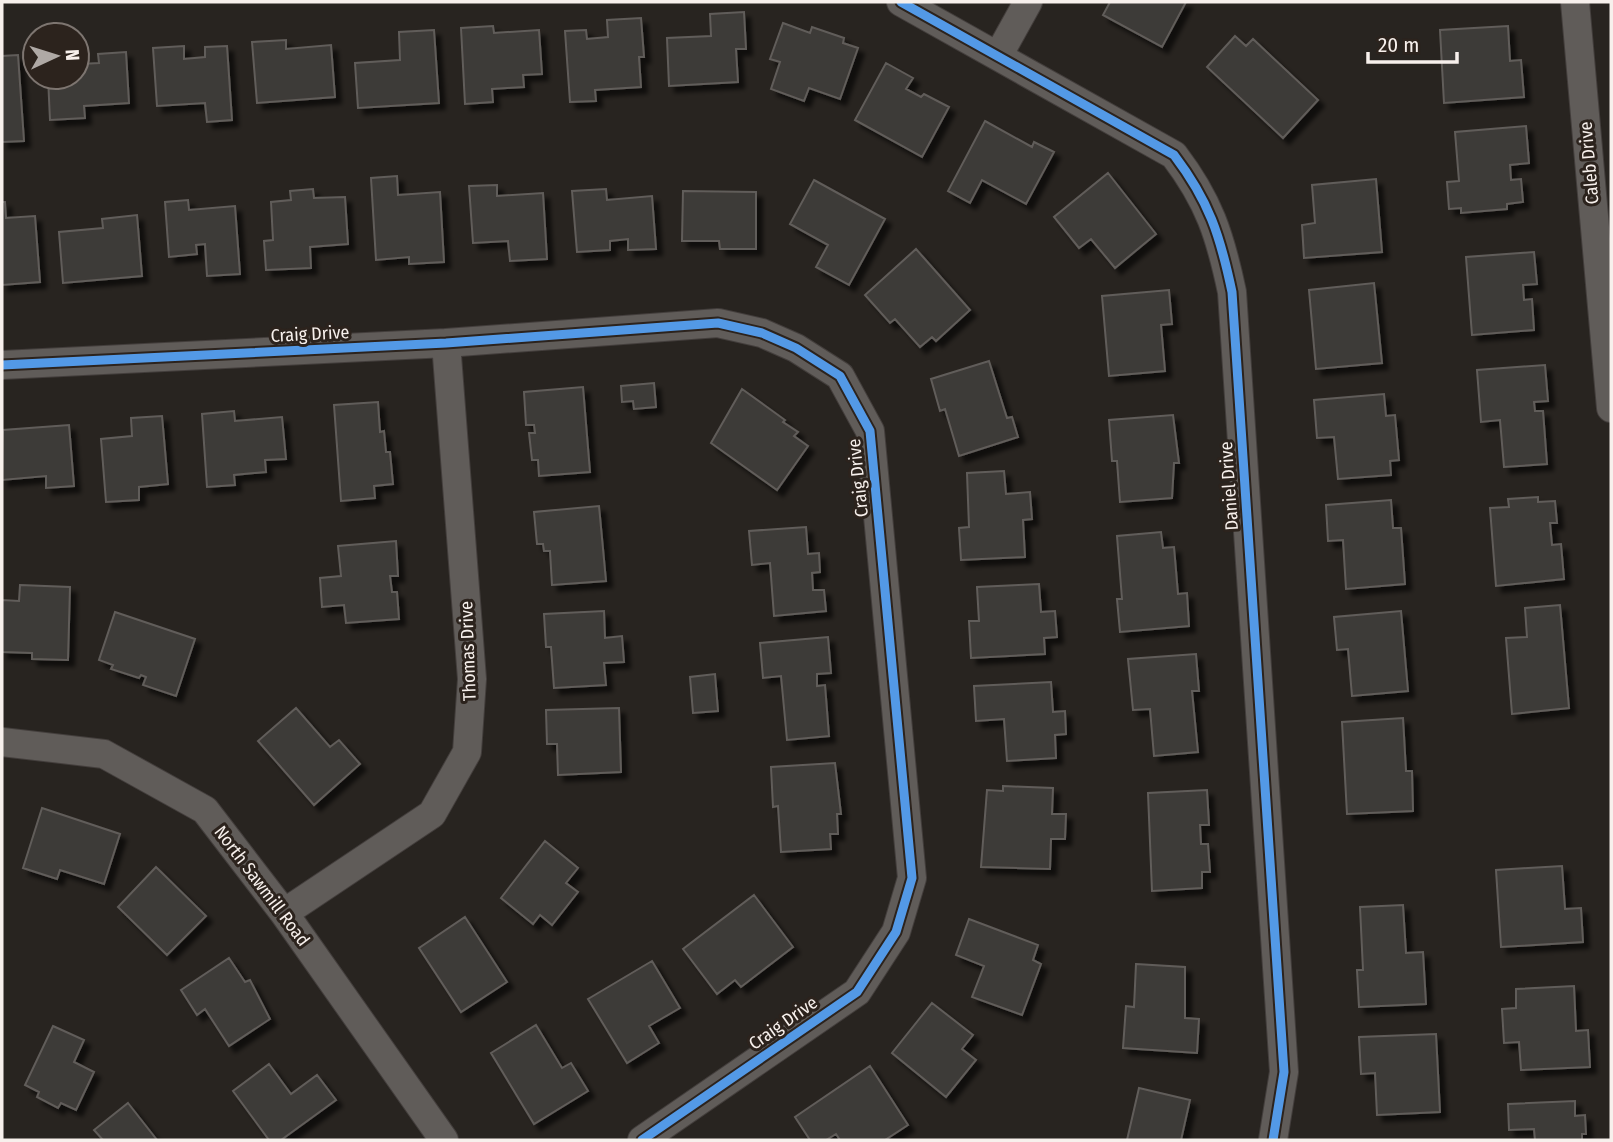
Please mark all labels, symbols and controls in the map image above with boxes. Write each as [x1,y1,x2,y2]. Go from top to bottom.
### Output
north arrow [21,21,91,91]
scale bar [1368,21,1457,65]
text: 20 m [1378,32,1419,58]
text: N [61,48,84,61]
street label: Caleb Drive [1574,121,1604,205]
street label: Craig Drive [270,321,350,347]
street label: Craig Drive [843,438,873,518]
street label: Daniel Drive [1215,441,1243,531]
street label: Thomas Drive [455,601,481,701]
street label: North Sawmill Road [210,821,314,951]
street label: Craig Drive [744,991,822,1055]

